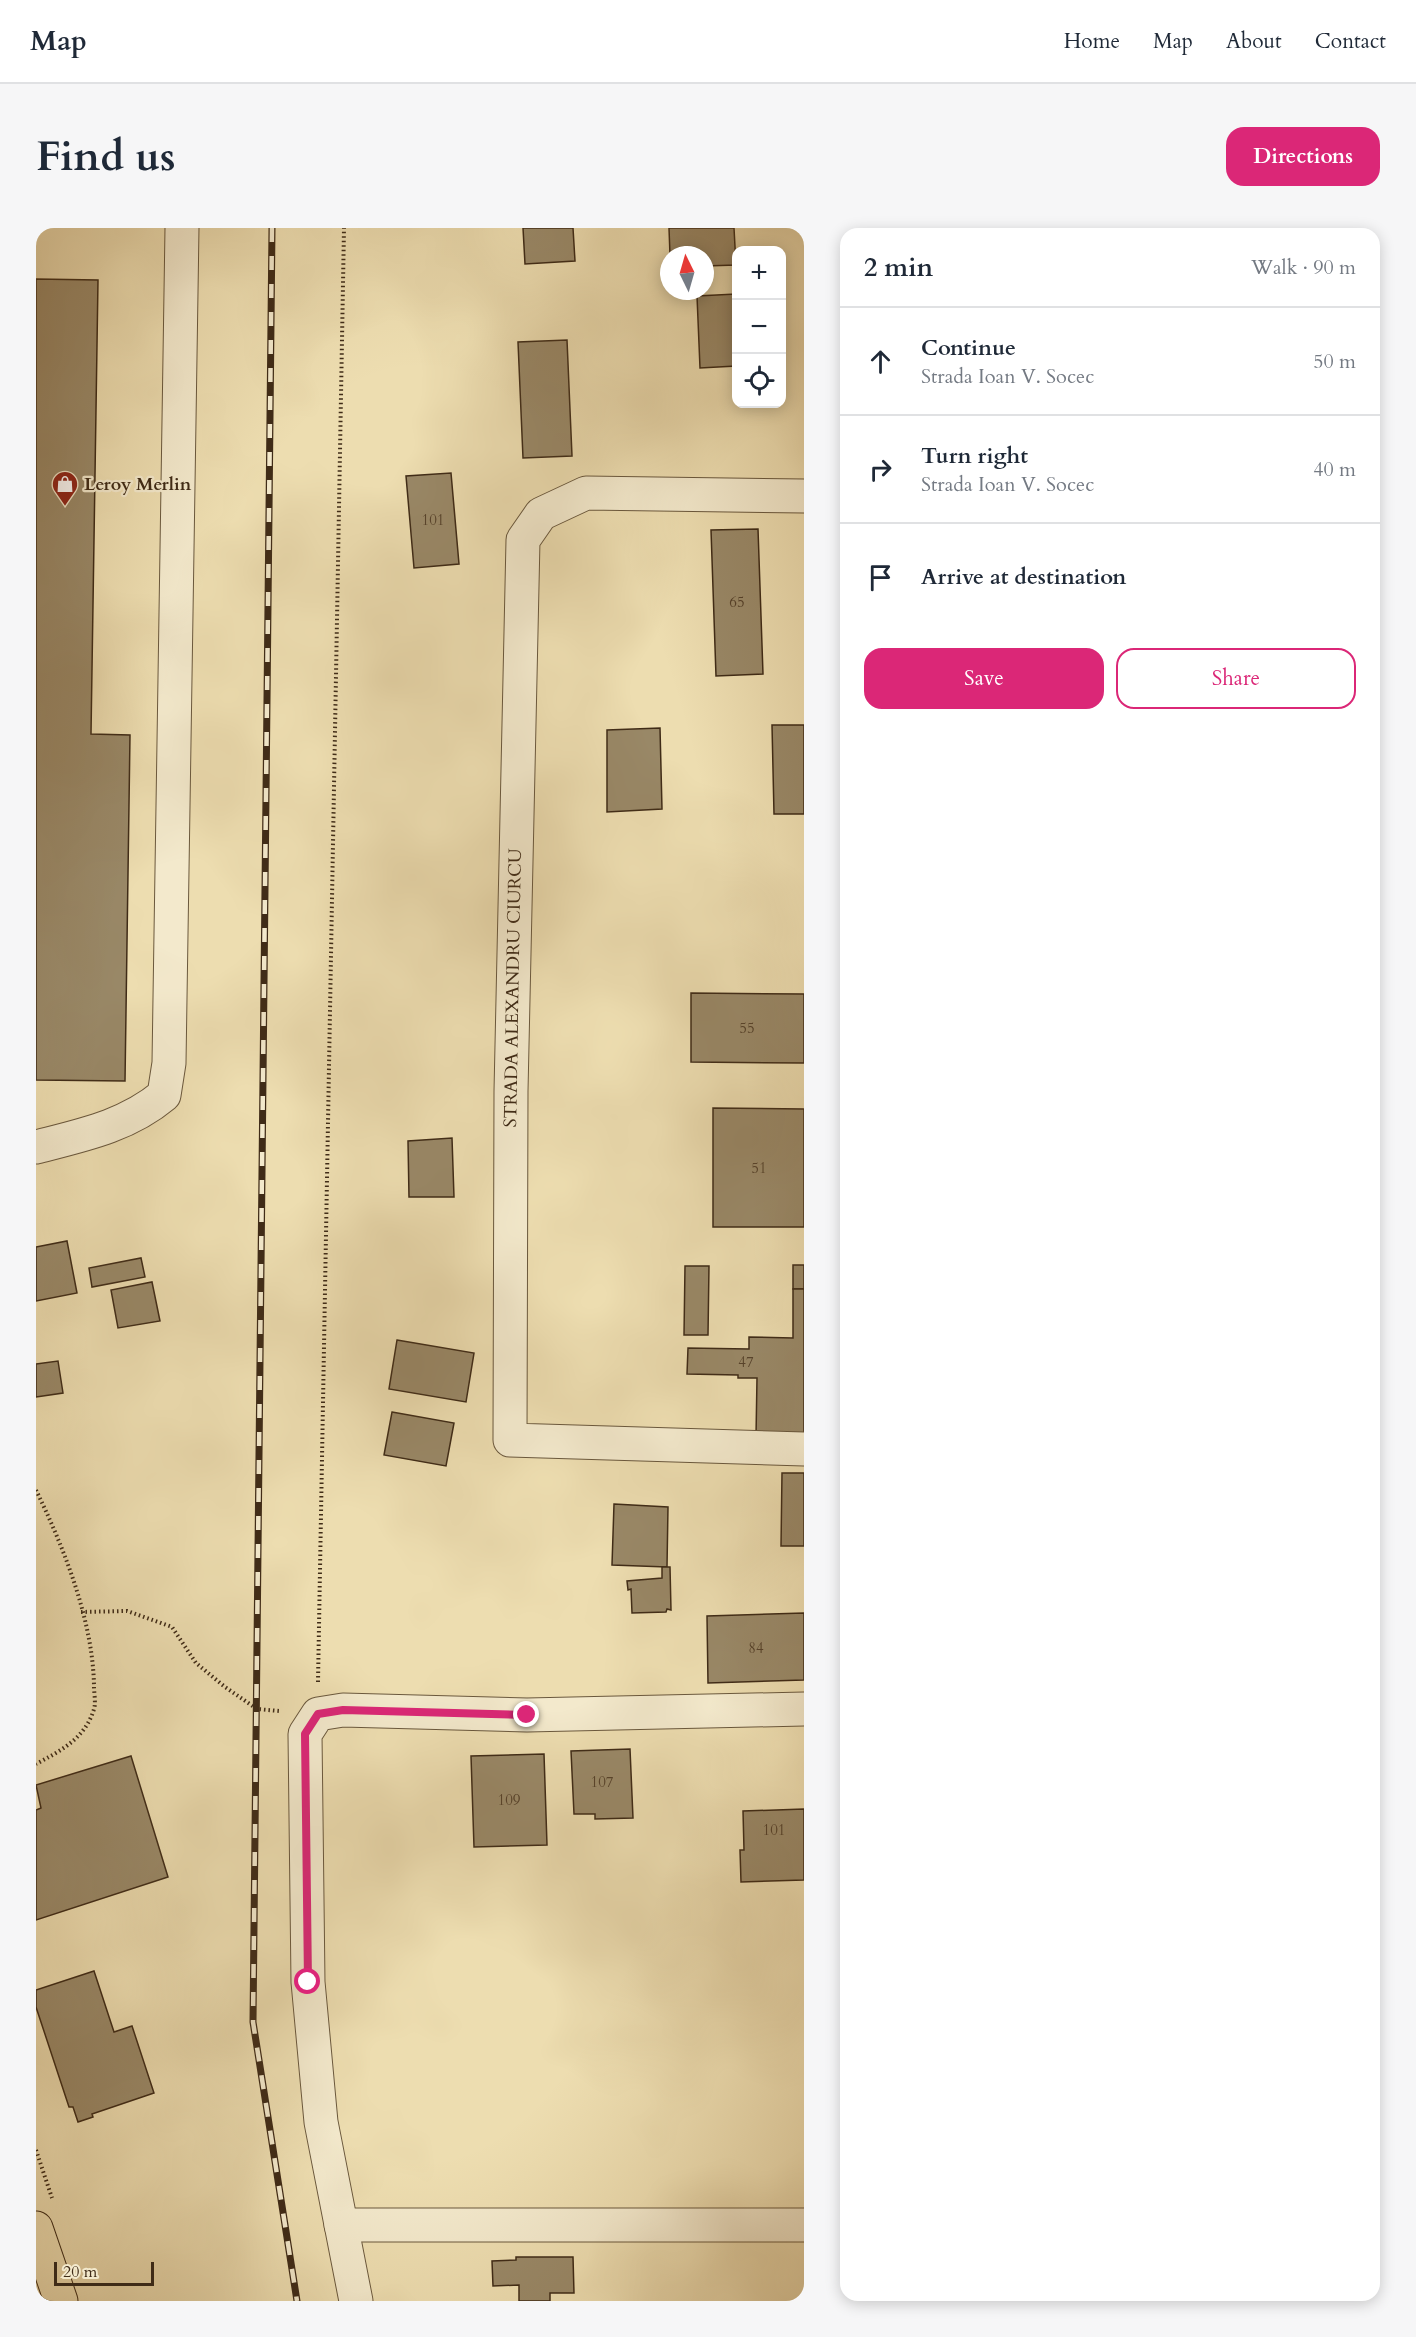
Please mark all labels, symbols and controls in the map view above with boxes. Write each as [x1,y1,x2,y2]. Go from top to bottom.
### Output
text: Map [30,22,87,60]
text: Home [1064,27,1120,56]
text: Map [1153,27,1193,56]
text: About [1226,27,1282,56]
text: Contact [1315,27,1386,56]
button: Directions [1226,127,1380,186]
text: Find us [36,128,176,185]
north arrow [660,246,714,300]
map controls [732,246,786,408]
button: + [732,246,786,300]
text: 2 min [864,250,933,285]
text: Walk · 90 m [1251,254,1356,281]
button: − [732,300,786,354]
text: Continue [921,333,1016,363]
icon: ahead [864,345,897,378]
text: 50 m [1313,348,1356,375]
button: locate [732,354,786,408]
text: Strada Ioan V. Socec [921,363,1094,390]
text: Turn right [921,441,1028,471]
icon: right [864,453,897,486]
text: 40 m [1313,456,1356,483]
shop icon: Leroy Merlin [50,469,80,507]
text: Strada Ioan V. Socec [921,471,1094,498]
place label: Leroy Merlin [84,472,192,497]
house number: 101 [421,510,445,530]
icon: arrive [864,561,897,594]
text: Arrive at destination [921,562,1126,592]
house number: 65 [729,592,745,612]
button: Save [864,648,1104,709]
button: Share [1116,648,1356,709]
street label: STRADA ALEXANDRU CIURCU [498,848,528,1128]
house number: 55 [739,1018,755,1038]
house number: 51 [751,1158,767,1178]
house number: 47 [738,1352,754,1372]
house number: 84 [748,1638,764,1658]
route end [513,1701,539,1727]
house number: 107 [590,1772,614,1792]
house number: 109 [497,1790,521,1810]
house number: 101 [762,1820,786,1840]
route start [294,1968,320,1994]
scale bar [54,2259,154,2286]
text: 20 m [63,2261,97,2283]

